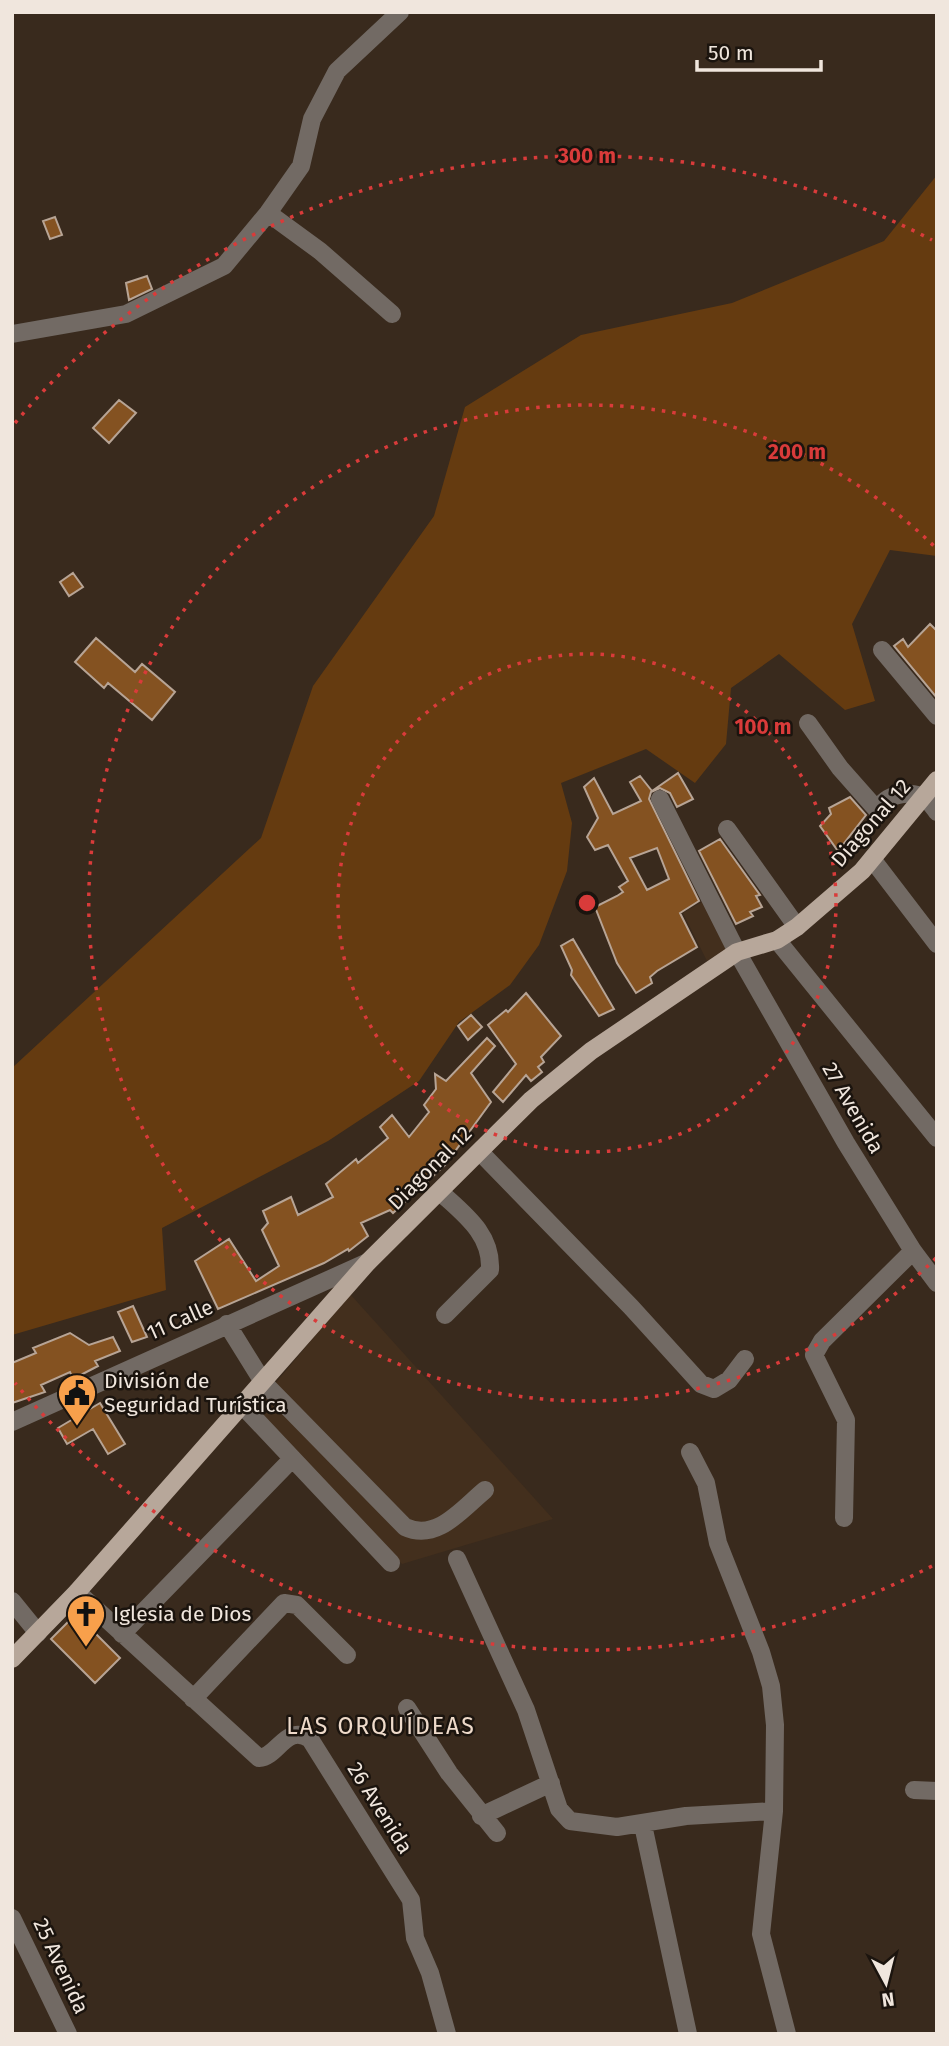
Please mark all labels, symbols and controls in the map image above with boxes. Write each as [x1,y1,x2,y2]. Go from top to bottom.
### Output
scale bar [697,28,821,72]
text: 50 m [708,40,754,66]
text: 300 m [557,143,616,169]
text: 200 m [768,439,826,465]
text: 100 m [734,714,792,740]
street label: Diagonal 12 [826,774,916,872]
centre of rings [575,891,599,915]
street label: 27 Avenida [816,1058,890,1158]
street label: Diagonal 12 [383,1121,477,1215]
street label: 11 Calle [143,1294,217,1346]
place label: División de Seguridad Turística [104,1368,287,1418]
public building icon: División de Seguridad Turística [56,1372,98,1427]
church icon: Iglesia de Dios [65,1593,107,1648]
place label: Iglesia de Dios [113,1601,252,1627]
district label: LAS ORQUÍDEAS [286,1711,476,1740]
street label: 26 Avenida [342,1757,418,1859]
street label: 25 Avenida [28,1914,94,2018]
north arrow [851,1948,921,2018]
text: N [880,1987,896,2012]

